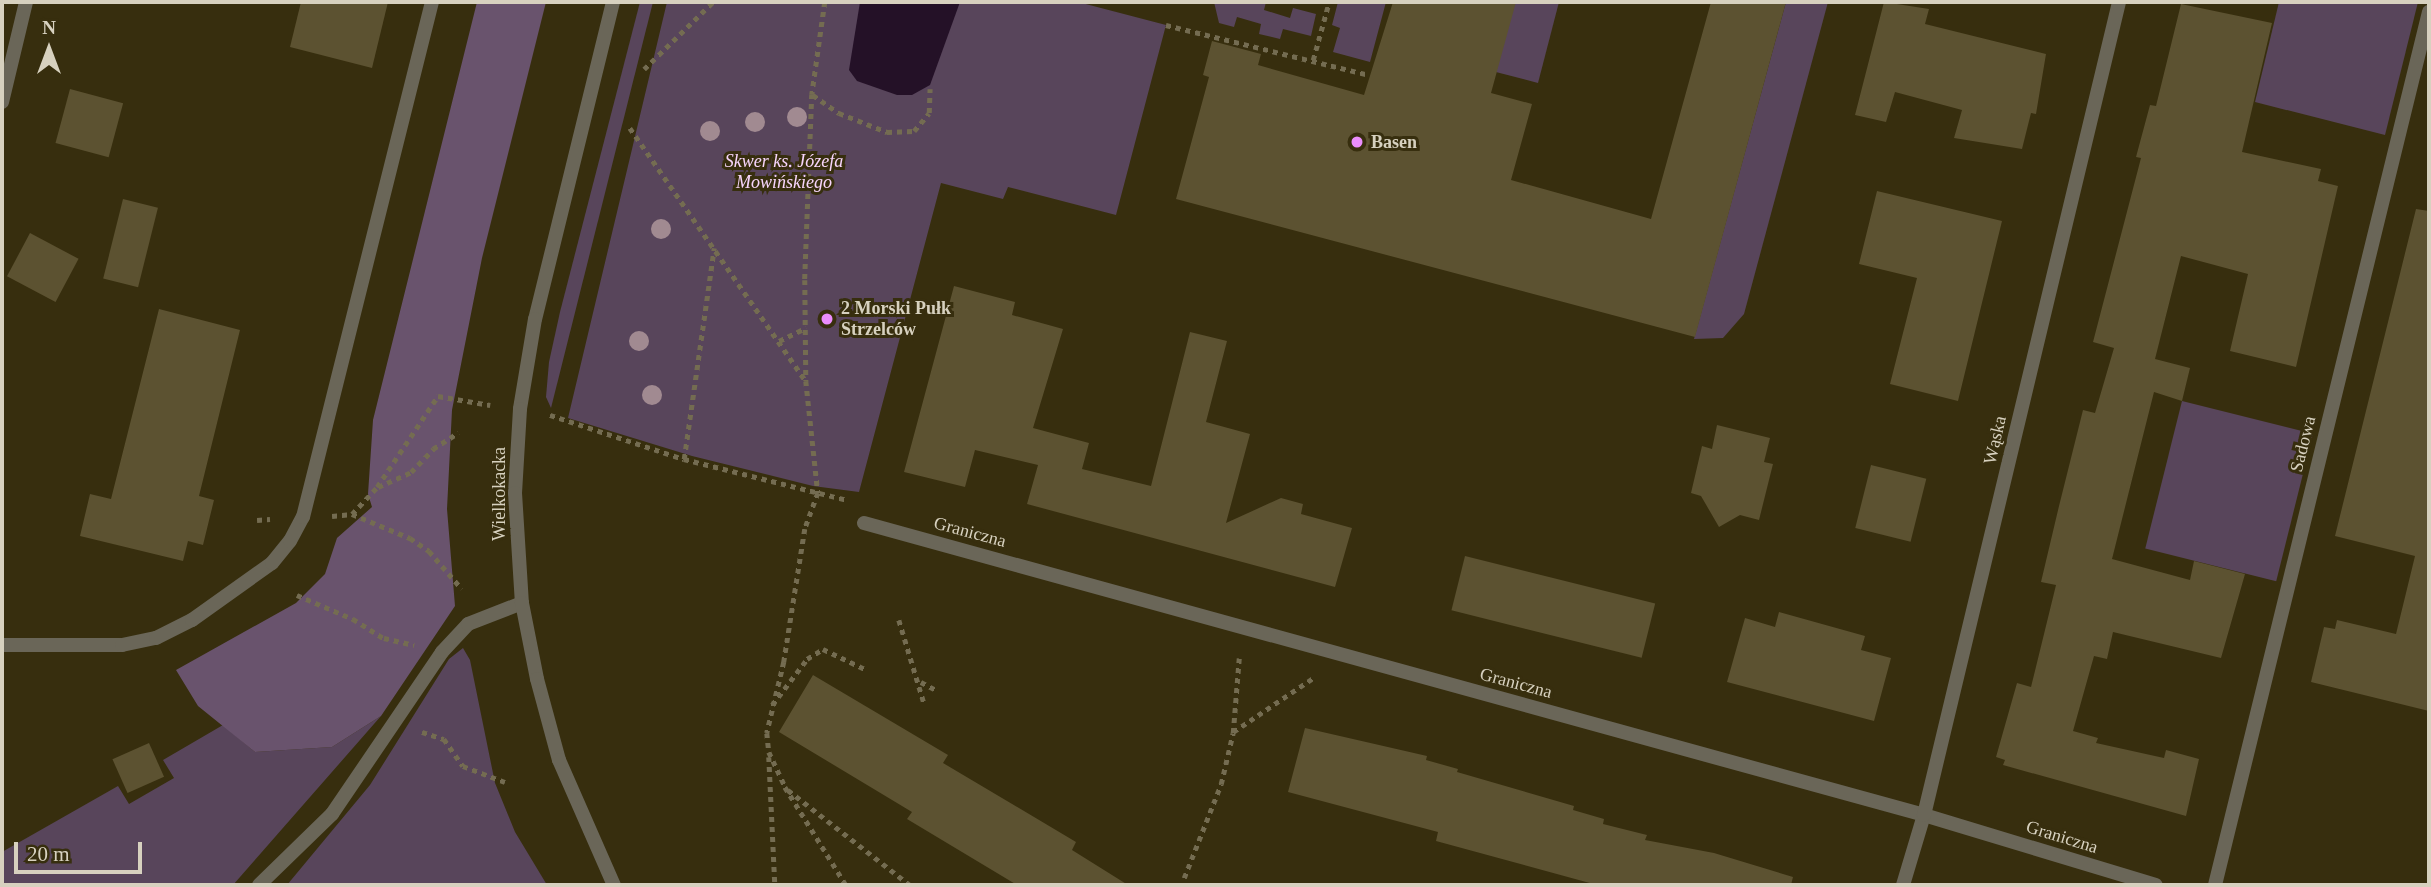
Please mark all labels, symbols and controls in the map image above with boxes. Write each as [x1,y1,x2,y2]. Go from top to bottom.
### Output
north arrow [14,14,84,84]
text: N [42,17,56,38]
place label: Basen [1371,131,1417,153]
marker: Basen [1349,134,1365,150]
park label: Skwer ks. Józefa Mowińskiego [725,151,843,194]
place label: 2 Morski Pułk Strzelców [841,298,951,340]
marker: 2 Morski Pułk Strzelców [819,311,835,327]
street label: Wąska [1979,414,2011,466]
street label: Sadowa [2286,414,2320,474]
street label: Wielkokacka [488,447,510,541]
street label: Graniczna [931,512,1009,552]
street label: Graniczna [1477,663,1555,703]
street label: Graniczna [2023,816,2101,858]
scale bar [18,828,145,872]
text: 20 m [27,842,70,866]

